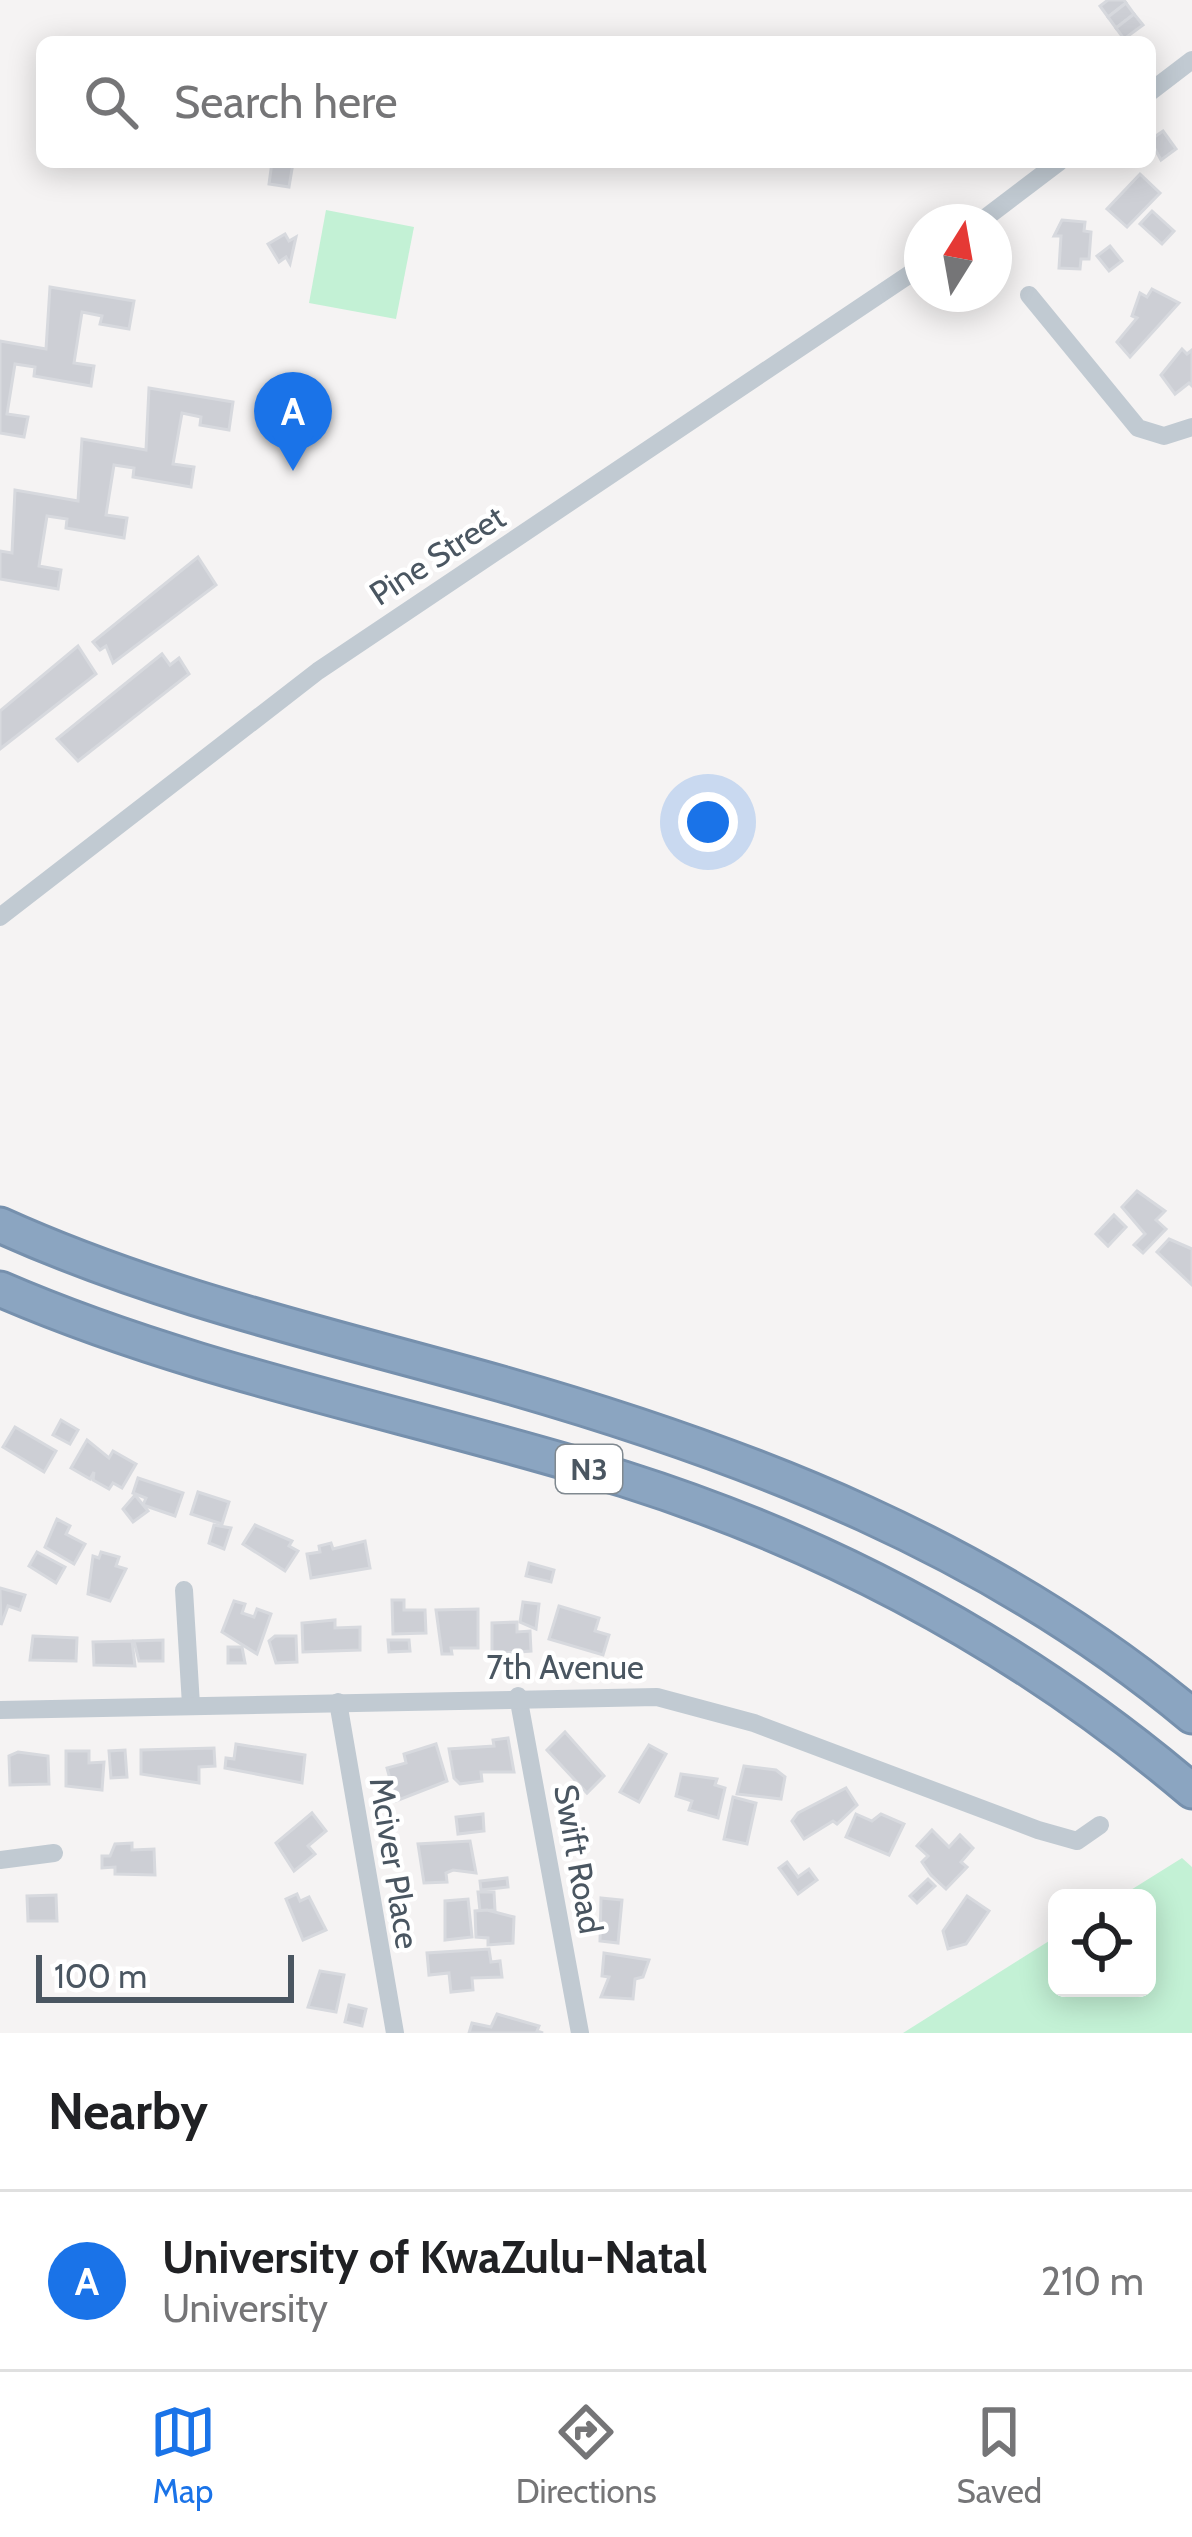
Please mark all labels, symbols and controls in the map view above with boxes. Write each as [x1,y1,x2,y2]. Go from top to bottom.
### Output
search box [36,36,1156,168]
icon: search [78,69,144,135]
text: Search here [174,75,398,129]
north arrow [904,204,1012,312]
pin: A [254,372,332,471]
street label: Pine Street [362,496,512,614]
your location [678,792,738,852]
road number: N3 [556,1445,622,1493]
street label: 7th Avenue [486,1647,644,1687]
street label: Mciver Place [362,1774,428,1952]
street label: Swift Road [546,1781,612,1937]
map controls [1048,1889,1156,1997]
button: locate [1048,1889,1156,1997]
scale bar [36,1949,294,2002]
text: 100 m [54,1956,147,1996]
text: Nearby [48,2080,208,2142]
text: University of KwaZulu-Natal [162,2230,707,2284]
text: A [75,2257,99,2305]
text: 210 m [1041,2257,1144,2305]
text: University [162,2284,328,2332]
tab: Map [150,2399,216,2511]
tab: Directions [516,2399,657,2511]
tab: Saved [956,2399,1042,2511]

